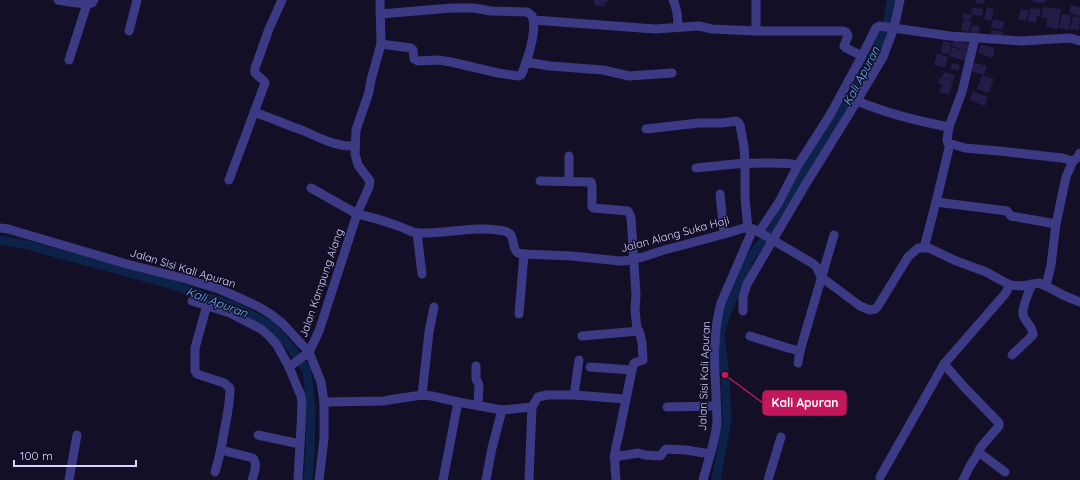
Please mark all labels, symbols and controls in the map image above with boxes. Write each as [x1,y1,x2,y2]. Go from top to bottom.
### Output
water label: Kali Apuran [839,43,883,108]
street label: Jalan Alang Suka Haji [619,213,731,255]
street label: Jalan Kampung Alang [296,227,346,339]
street label: Jalan Sisi Kali Apuran [128,245,238,291]
water label: Kali Apuran [184,283,251,321]
street label: Jalan Sisi Kali Apuran [695,321,713,431]
callout: Kali Apuran [763,391,846,415]
text: Kali Apuran [772,395,838,410]
scale bar [14,442,136,468]
text: 100 m [20,448,53,463]

